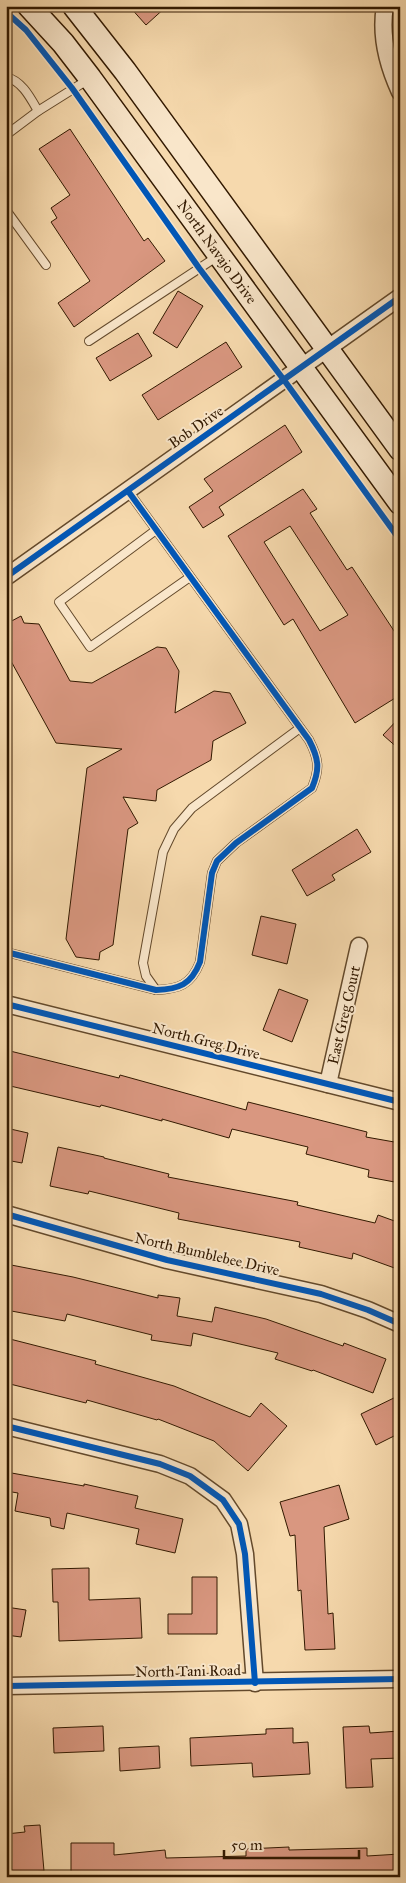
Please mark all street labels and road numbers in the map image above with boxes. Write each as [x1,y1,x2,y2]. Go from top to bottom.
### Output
street label: North Navajo Drive [173,197,261,307]
street label: Bob Drive [165,402,227,452]
street label: East Greg Court [324,963,364,1066]
street label: North Greg Drive [150,1019,262,1063]
street label: North Bumblebee Drive [133,1229,281,1279]
street label: North Tani Road [135,1661,241,1681]

